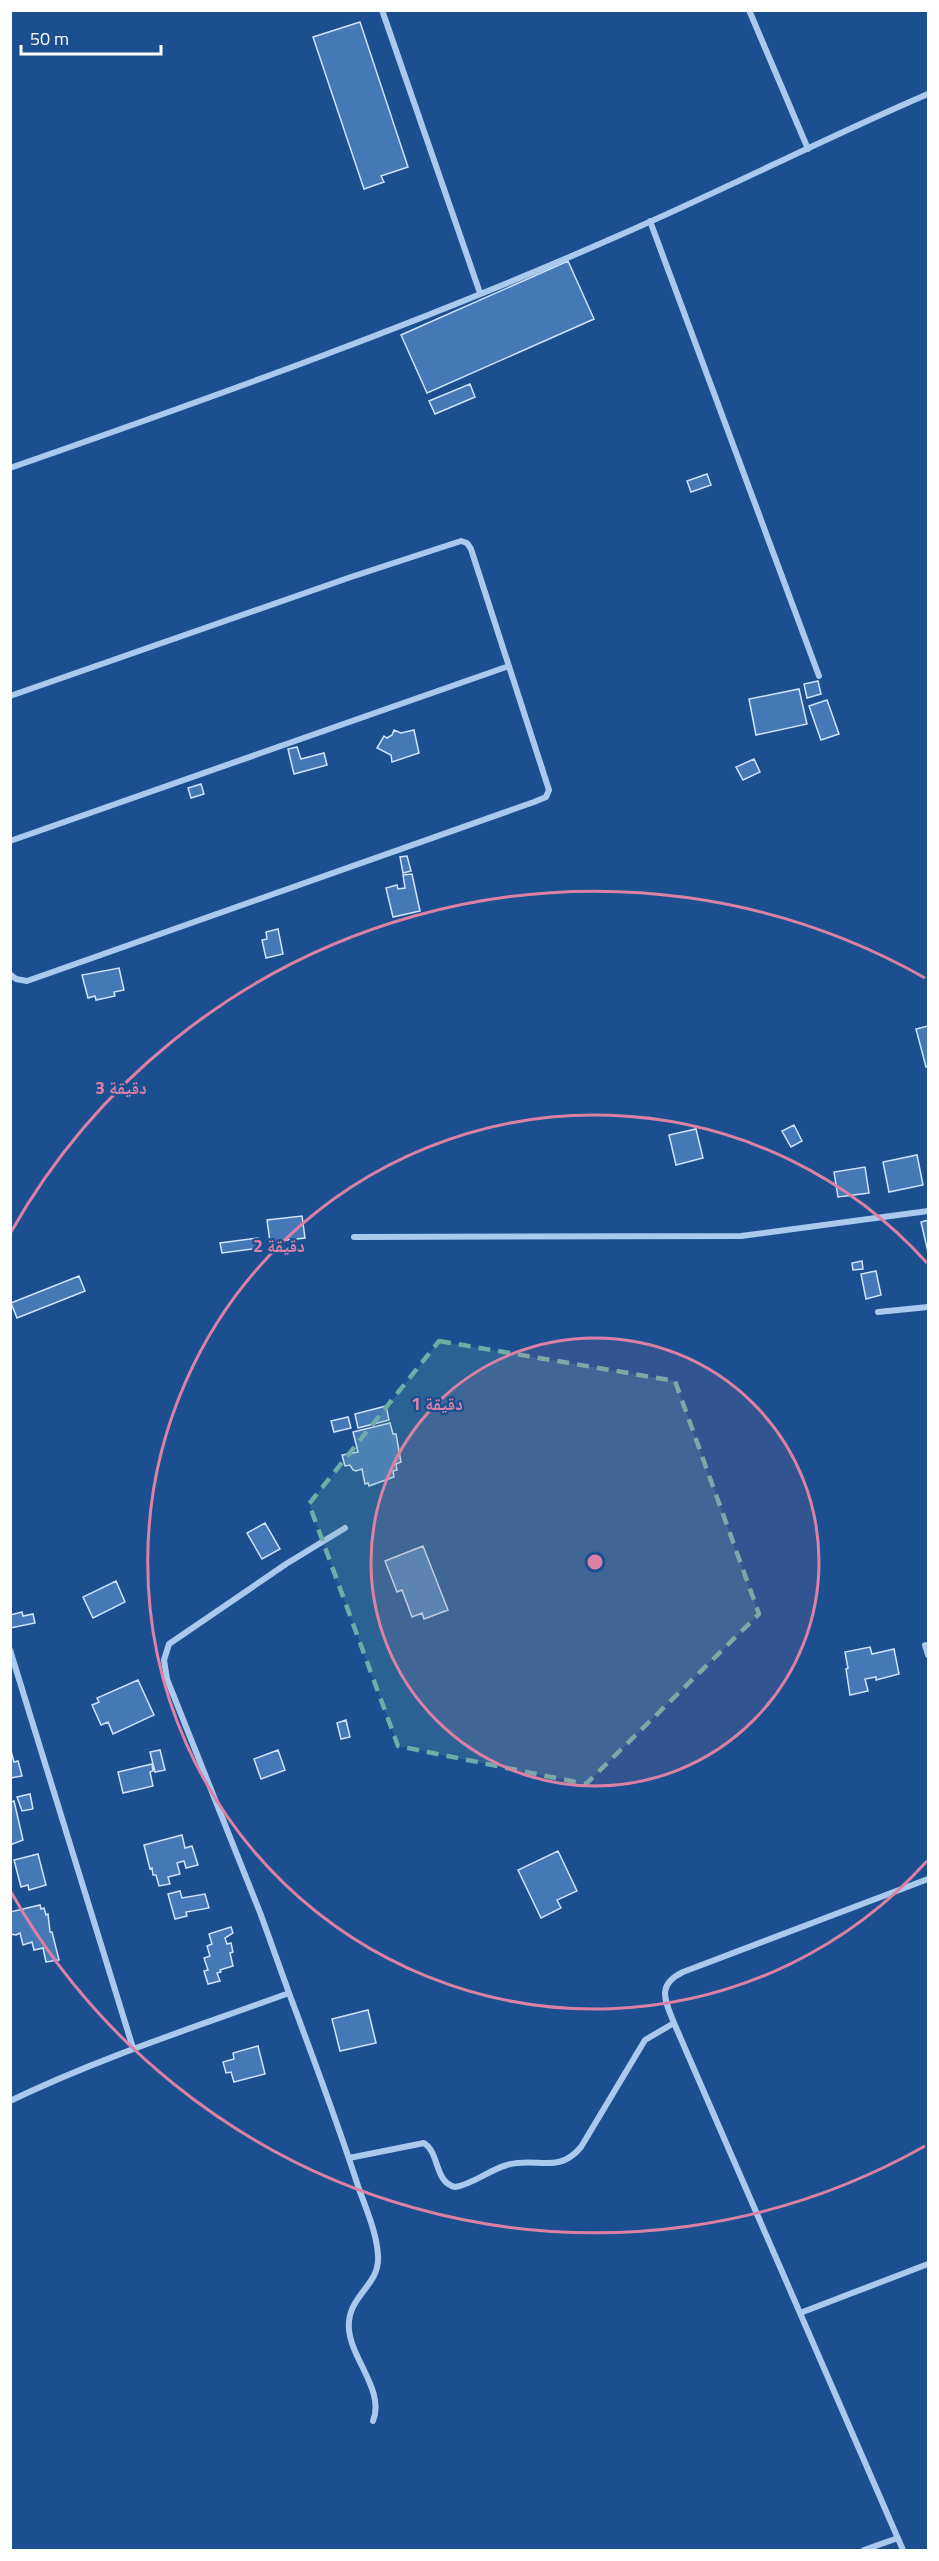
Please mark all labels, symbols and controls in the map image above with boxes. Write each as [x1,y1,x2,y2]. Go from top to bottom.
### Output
scale bar [21,18,160,56]
text: 50 m [30,25,69,52]
text: 3 دقيقة [95,1074,147,1101]
text: 2 دقيقة [253,1232,305,1259]
text: 1 دقيقة [411,1390,463,1417]
centre of rings [585,1552,605,1572]

